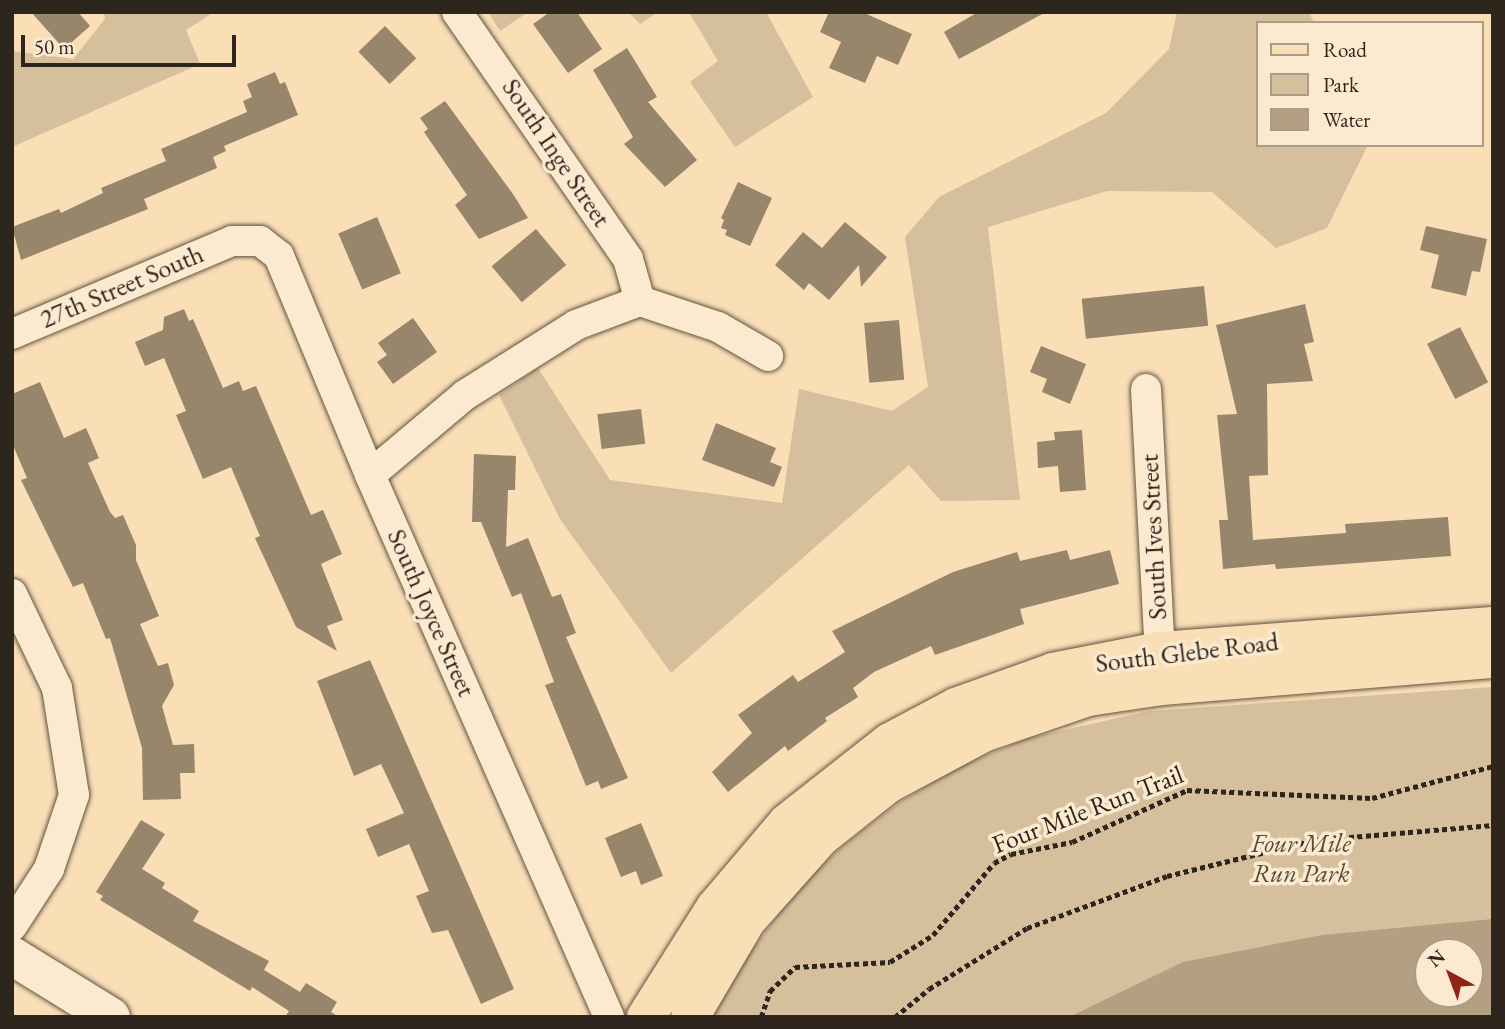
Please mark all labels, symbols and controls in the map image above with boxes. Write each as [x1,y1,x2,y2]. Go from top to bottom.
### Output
scale bar [24,21,240,65]
legend [1256,21,1484,147]
text: 50 m [34,33,75,60]
text: Road [1323,36,1367,63]
text: Park [1323,71,1359,98]
street label: South Inge Street [495,73,617,233]
text: Water [1323,106,1370,133]
street label: 27th Street South [36,239,208,335]
street label: South Ives Street [1134,453,1174,621]
street label: South Joyce Street [380,525,482,701]
street label: South Glebe Road [1094,626,1280,680]
street label: Four Mile Run Trail [988,759,1188,861]
park label: Four Mile Run Park [1251,828,1351,890]
north arrow [1414,938,1484,1008]
text: N [1422,944,1450,973]

